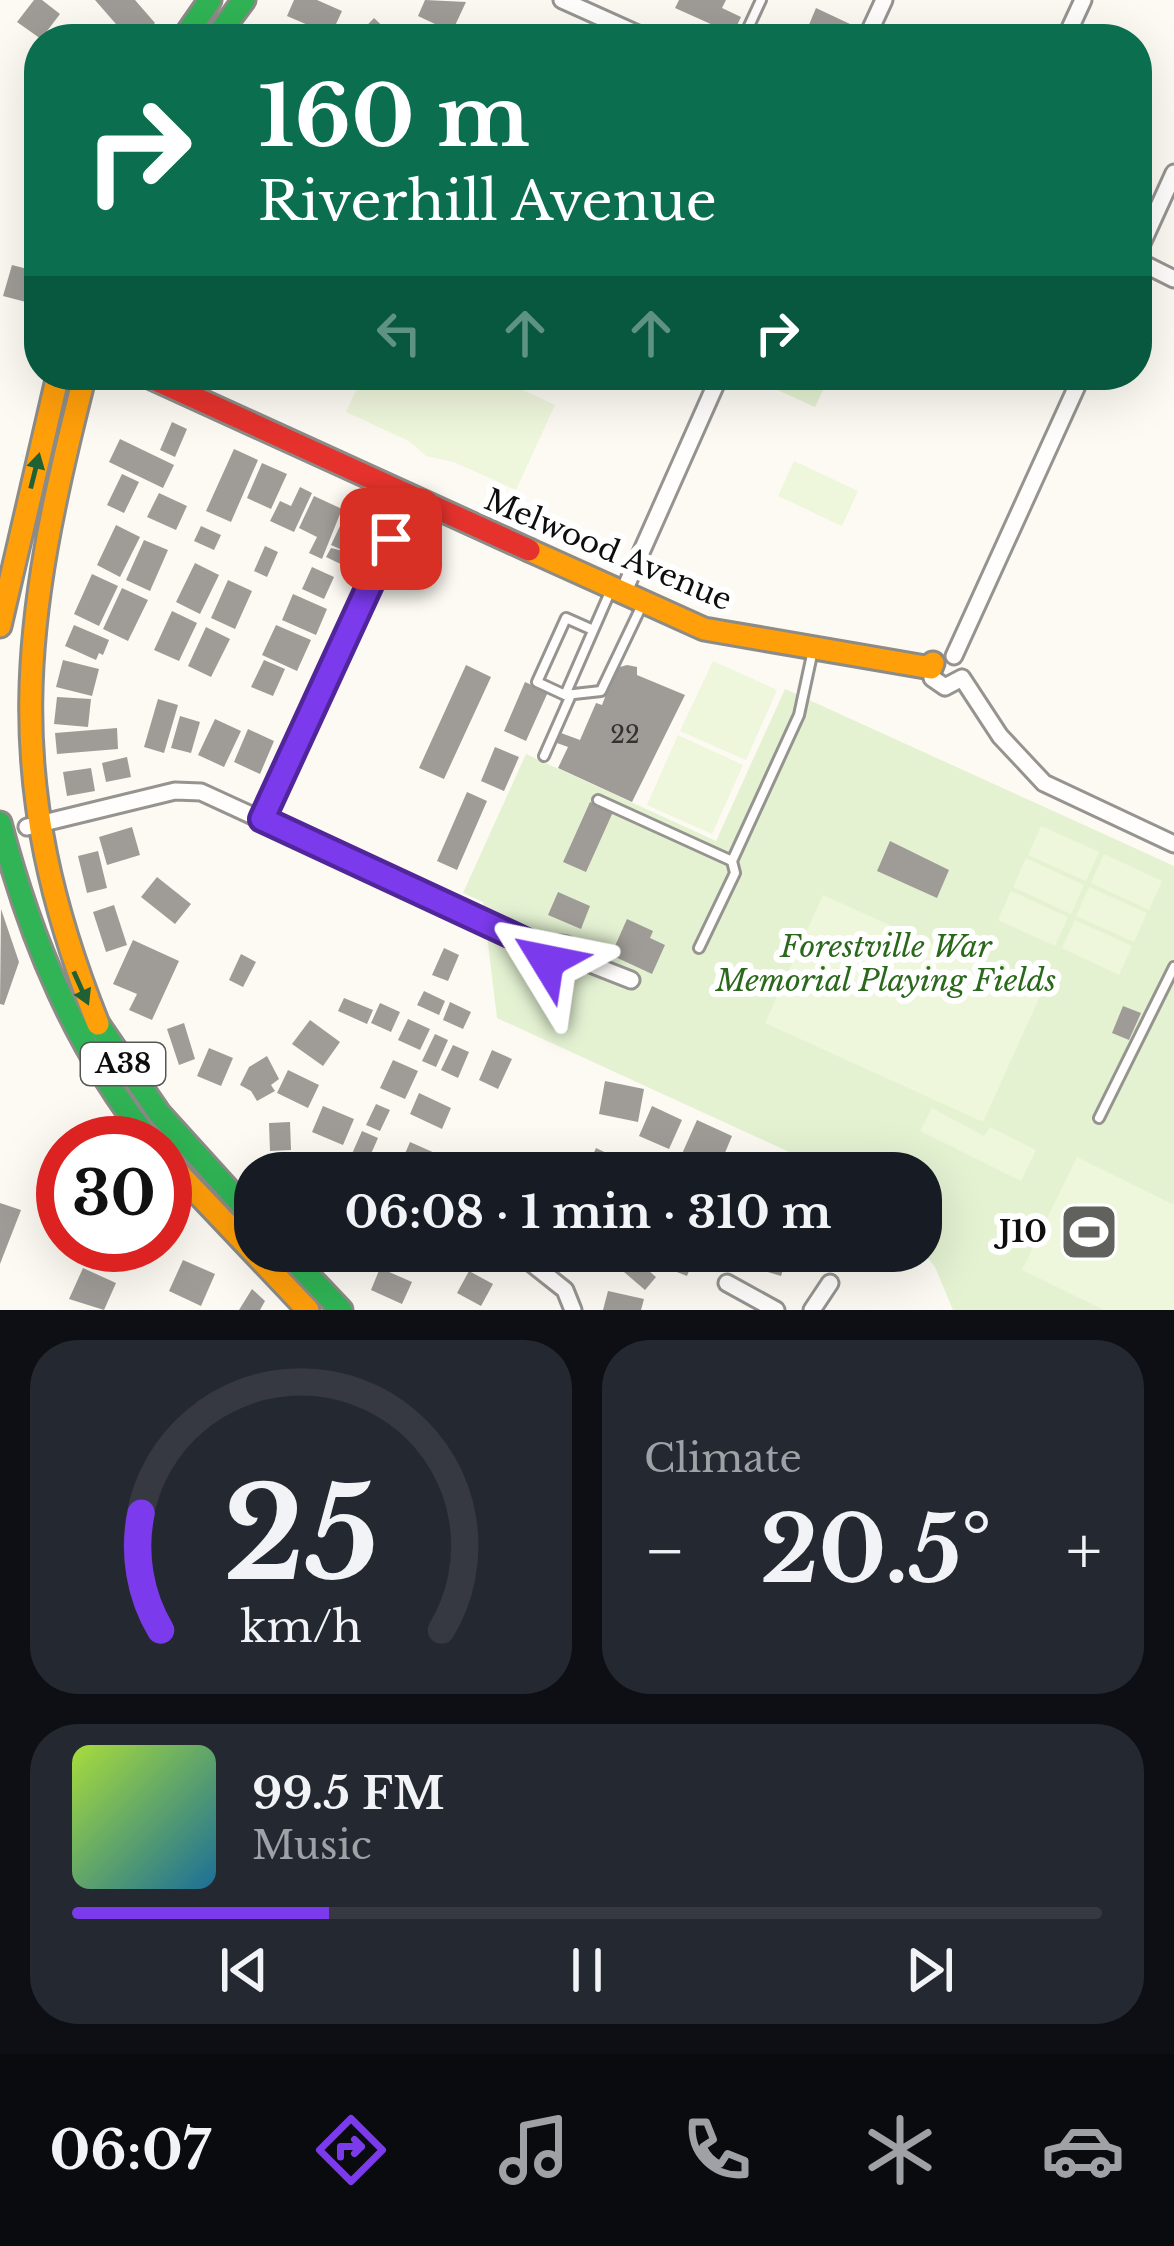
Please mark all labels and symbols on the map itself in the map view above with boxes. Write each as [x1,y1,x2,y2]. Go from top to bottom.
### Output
one-way arrow [26,453,45,490]
street label: Melwood Avenue [479,481,737,618]
pin [340,488,442,590]
house number: 22 [610,720,640,749]
position arrow [484,898,610,1024]
park label: Forestville War Memorial Playing Fields [715,928,1056,999]
one-way arrow [72,971,92,1006]
road number: A38 [81,1043,165,1085]
speed limit sign: 30 [36,1116,192,1272]
sports icon: J10 [1058,1201,1120,1263]
place label: J10 [993,1213,1047,1250]

